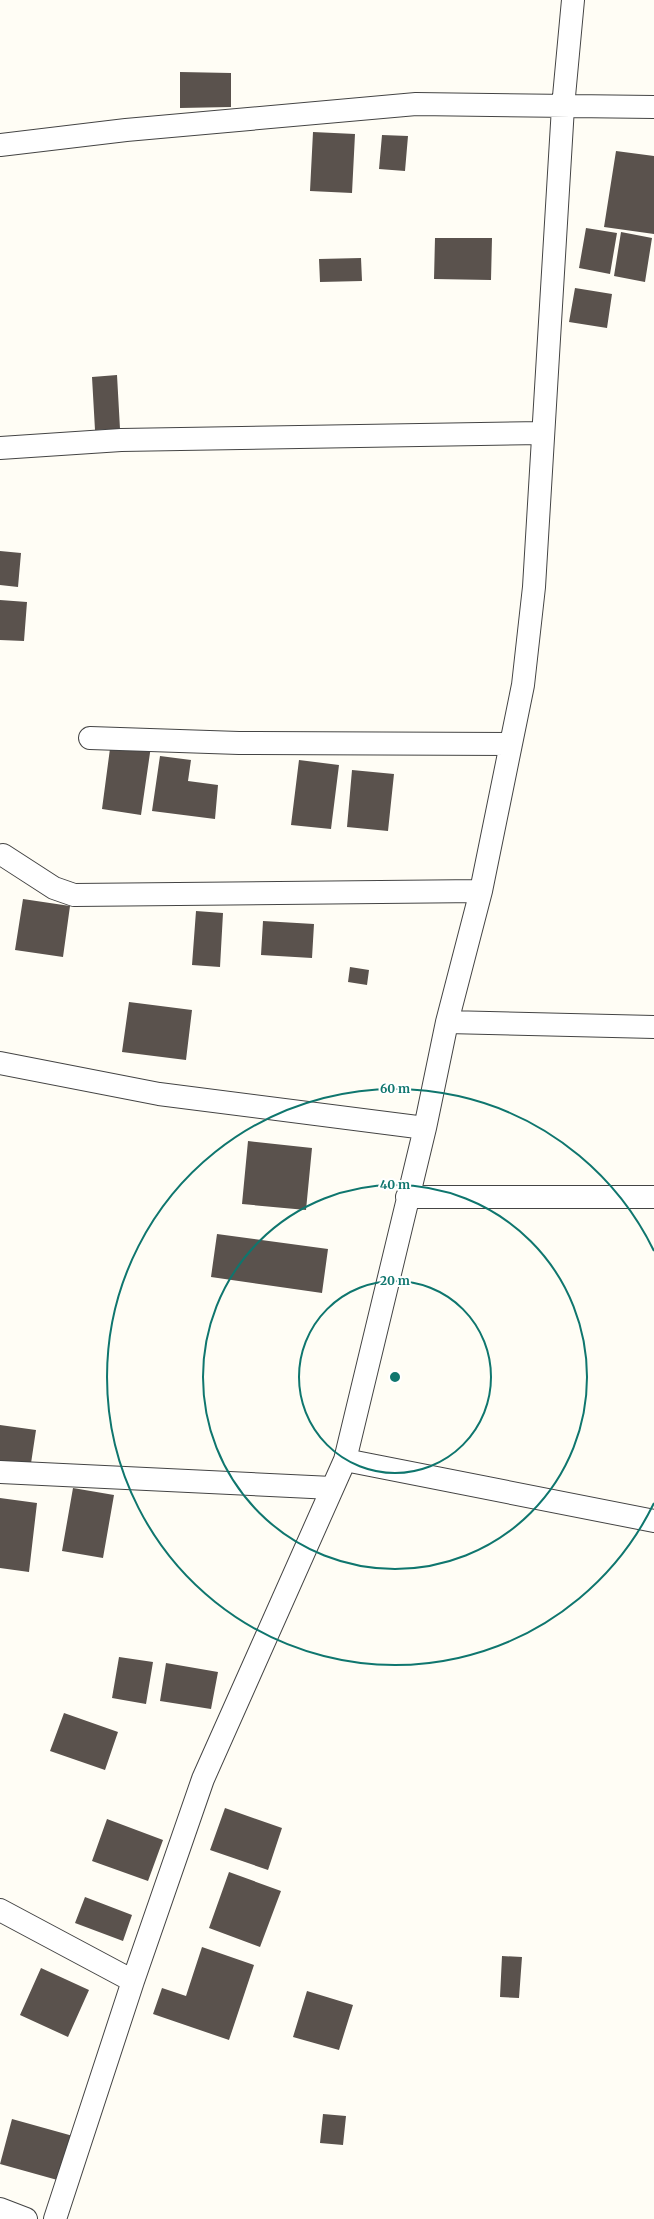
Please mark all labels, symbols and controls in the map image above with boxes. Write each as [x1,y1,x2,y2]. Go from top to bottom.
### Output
text: 60 m [380,1081,410,1096]
text: 40 m [380,1177,410,1192]
text: 20 m [380,1273,410,1288]
centre of rings [388,1370,402,1384]

